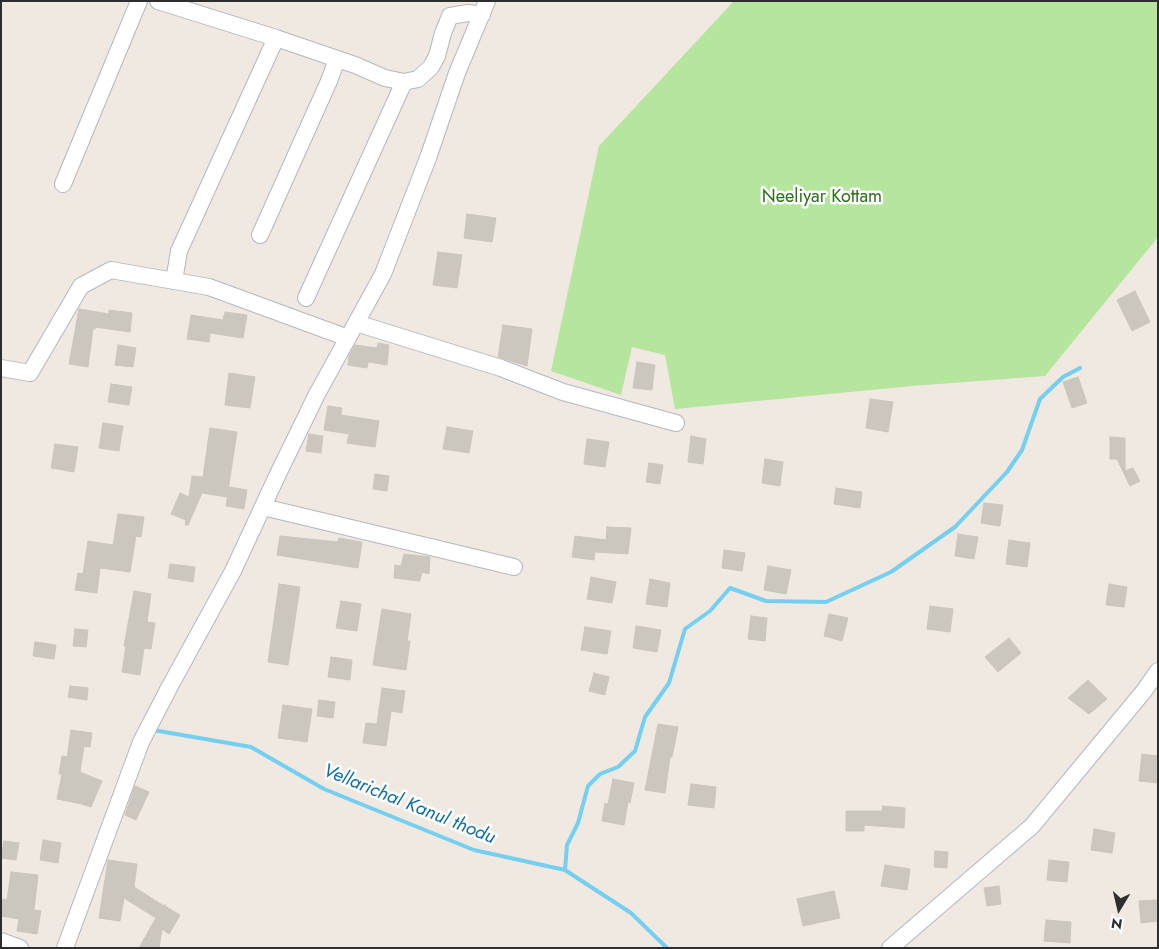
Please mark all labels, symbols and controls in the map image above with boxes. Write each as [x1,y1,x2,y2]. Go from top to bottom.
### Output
park label: Neeliyar Kottam [762,187,882,209]
water label: Vellarichal Kanul thodu [320,760,498,850]
north arrow [1094,884,1144,934]
text: N [1110,913,1124,935]

